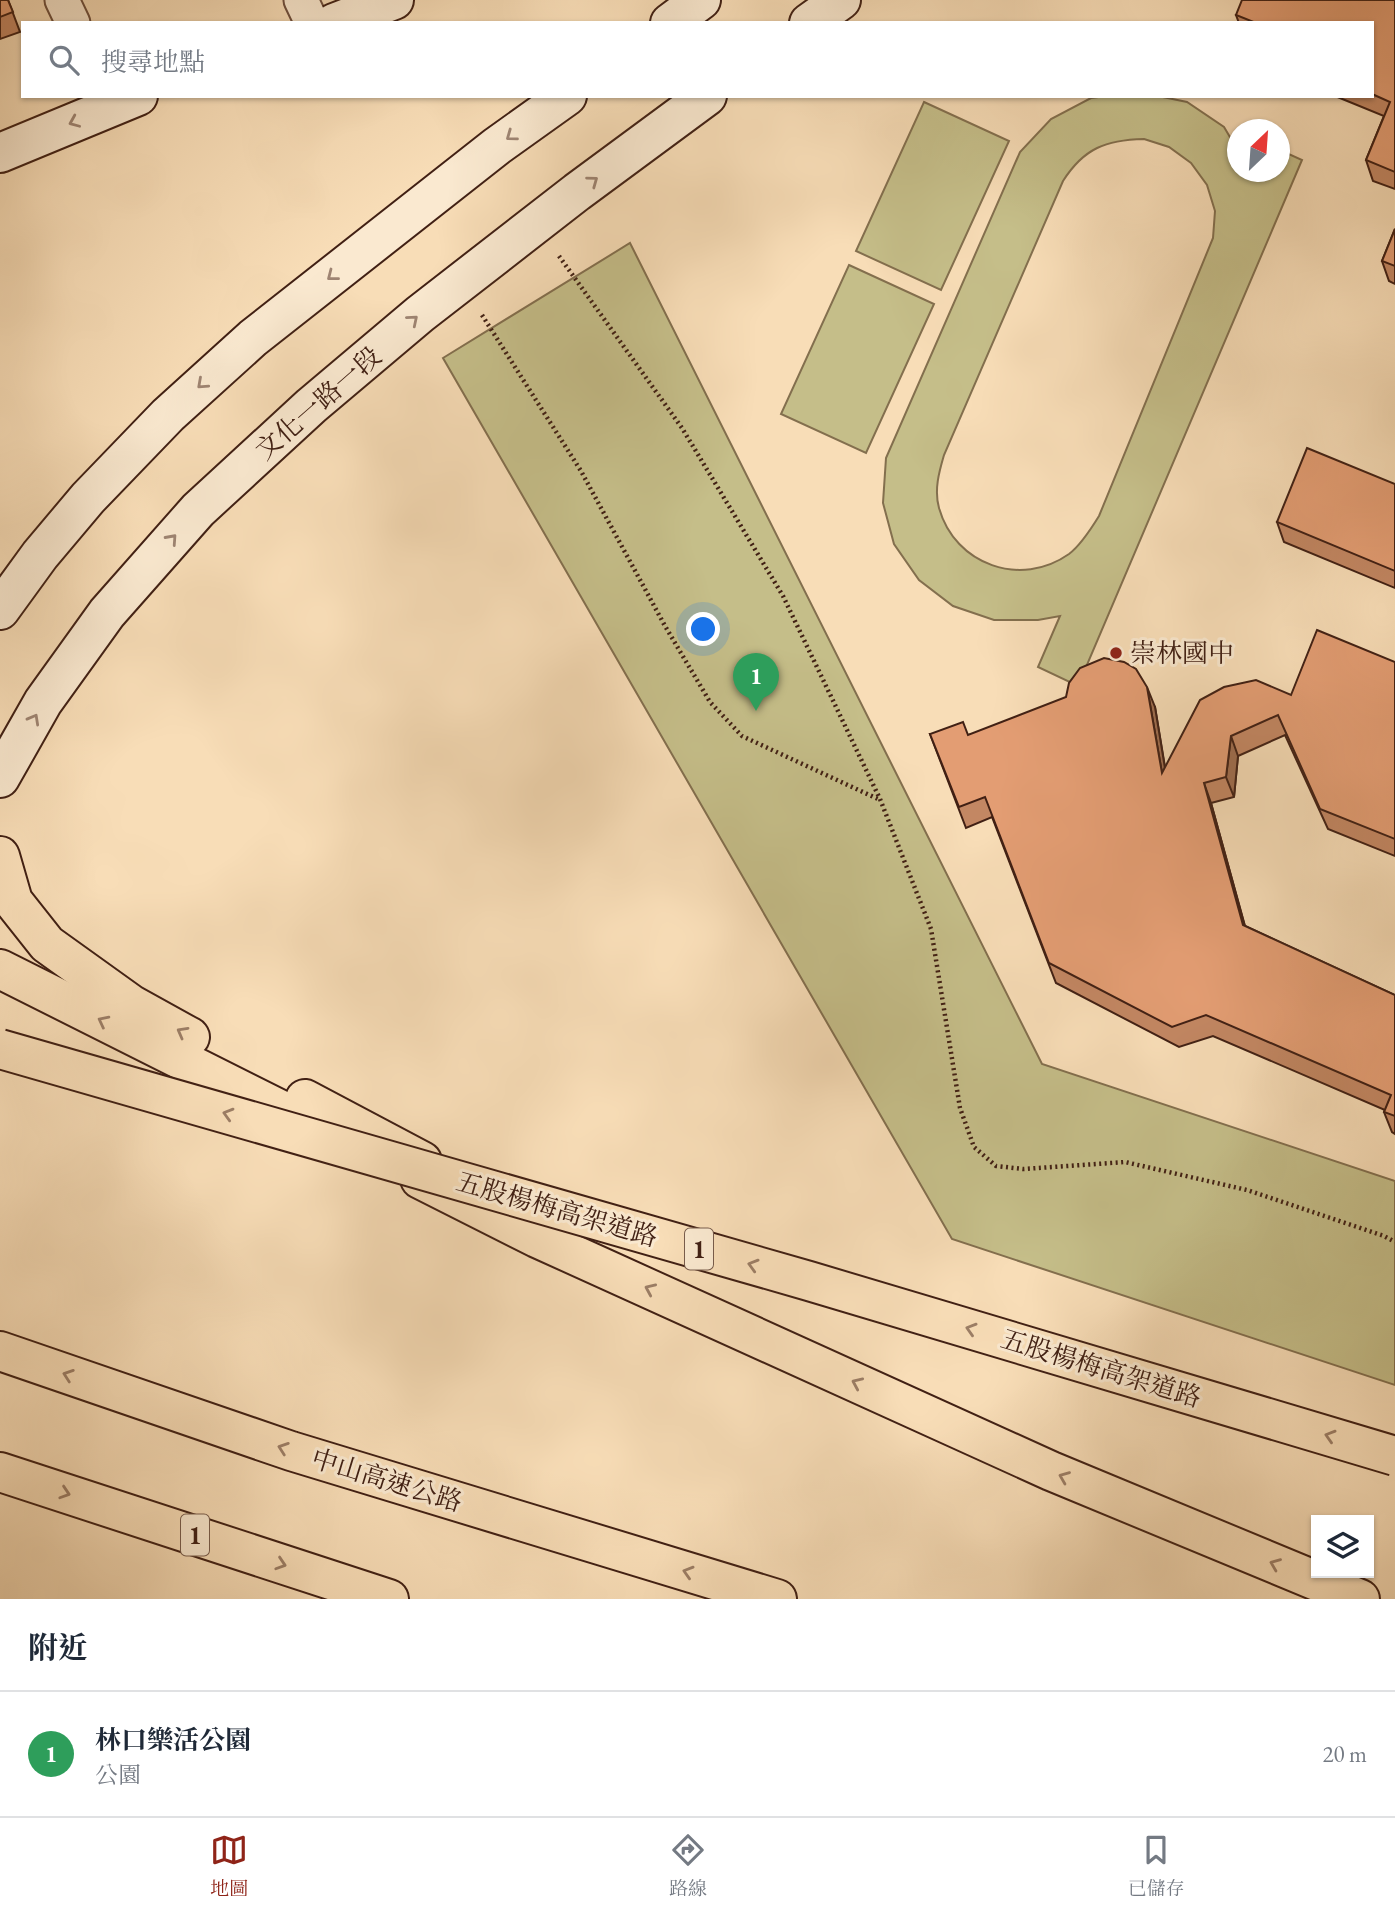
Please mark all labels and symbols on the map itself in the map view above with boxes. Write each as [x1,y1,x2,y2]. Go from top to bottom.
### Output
one-way arrow [69,113,81,127]
north arrow [1227,119,1290,182]
one-way arrow [506,128,519,140]
one-way arrow [585,177,597,189]
one-way arrow [327,267,339,280]
one-way arrow [404,316,417,328]
street label: 文化一路一段 [248,339,388,467]
one-way arrow [198,376,211,388]
one-way arrow [164,534,176,547]
your location [686,612,720,646]
place label: 崇林國中 [1130,636,1234,670]
marker: 崇林國中 [1108,645,1124,661]
pin: 1 [733,653,779,711]
one-way arrow [26,713,39,726]
one-way arrow [98,1015,110,1029]
one-way arrow [176,1027,189,1040]
one-way arrow [222,1108,234,1123]
street label: 五股楊梅高架道路 [452,1164,662,1254]
road number: 1 [685,1228,713,1269]
one-way arrow [747,1258,759,1273]
one-way arrow [645,1283,657,1297]
street label: 五股楊梅高架道路 [997,1321,1205,1415]
one-way arrow [965,1323,977,1338]
one-way arrow [62,1369,74,1383]
one-way arrow [852,1377,864,1391]
one-way arrow [1324,1430,1336,1445]
street label: 中山高速公路 [307,1441,467,1519]
one-way arrow [277,1442,290,1456]
one-way arrow [1059,1471,1071,1485]
one-way arrow [58,1485,71,1499]
road number: 1 [181,1514,209,1555]
one-way arrow [275,1555,287,1570]
one-way arrow [1269,1558,1281,1572]
one-way arrow [682,1566,694,1581]

